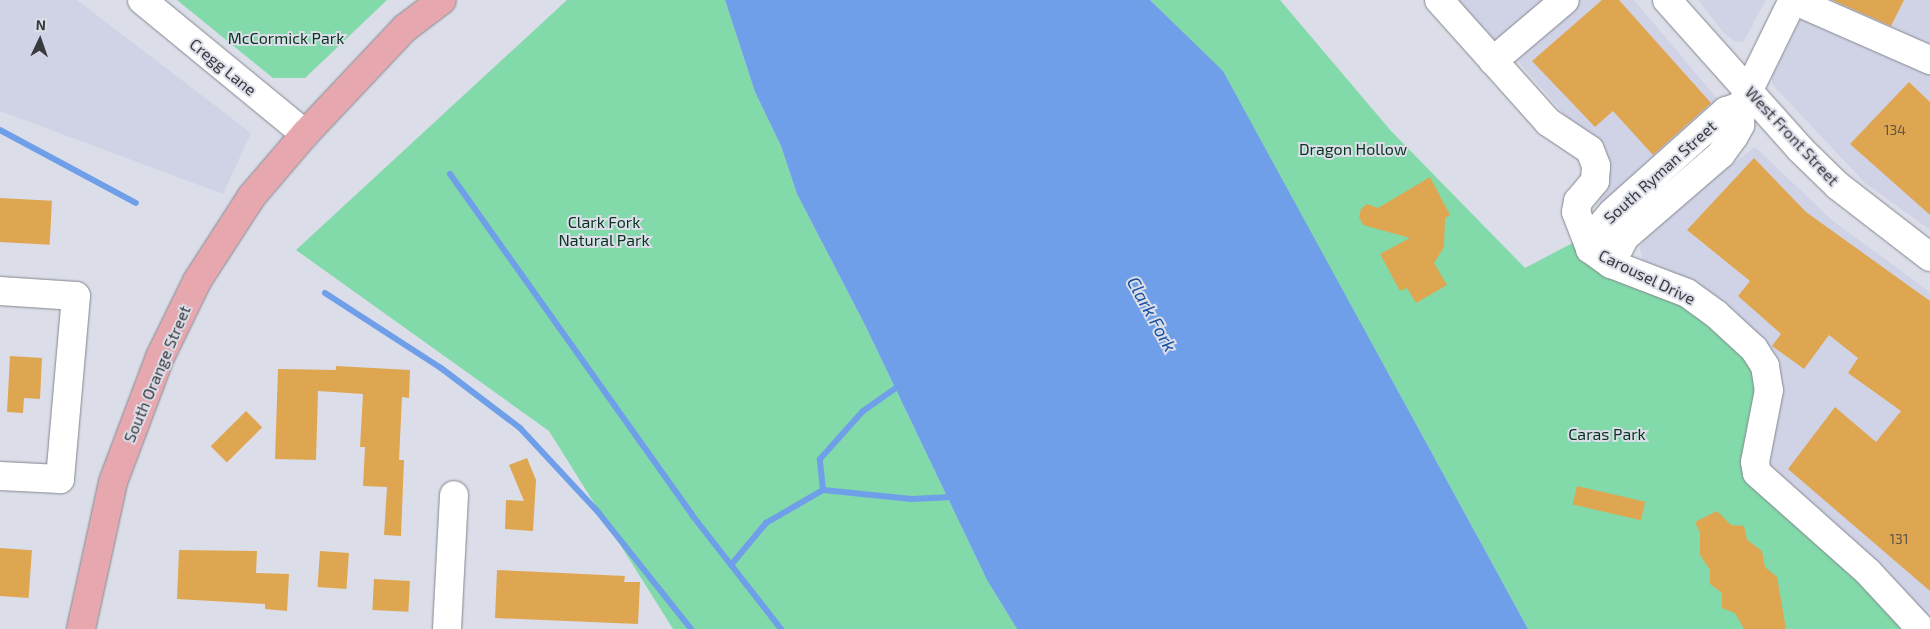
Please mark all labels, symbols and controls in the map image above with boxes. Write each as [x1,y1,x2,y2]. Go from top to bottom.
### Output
north arrow [15,15,65,65]
text: N [35,16,46,33]
park label: McCormick Park [228,28,344,48]
street label: Cregg Lane [186,34,260,100]
street label: West Front Street [1741,83,1843,189]
street label: South Ryman Street [1600,116,1720,228]
house number: 134 [1884,122,1906,138]
park label: Dragon Hollow [1299,139,1407,159]
park label: Clark Fork Natural Park [558,212,650,250]
street label: Carousel Drive [1595,245,1699,309]
water label: Clark Fork [1123,273,1181,355]
street label: South Orange Street [119,303,195,445]
park label: Caras Park [1568,424,1646,444]
house number: 131 [1890,531,1908,547]

